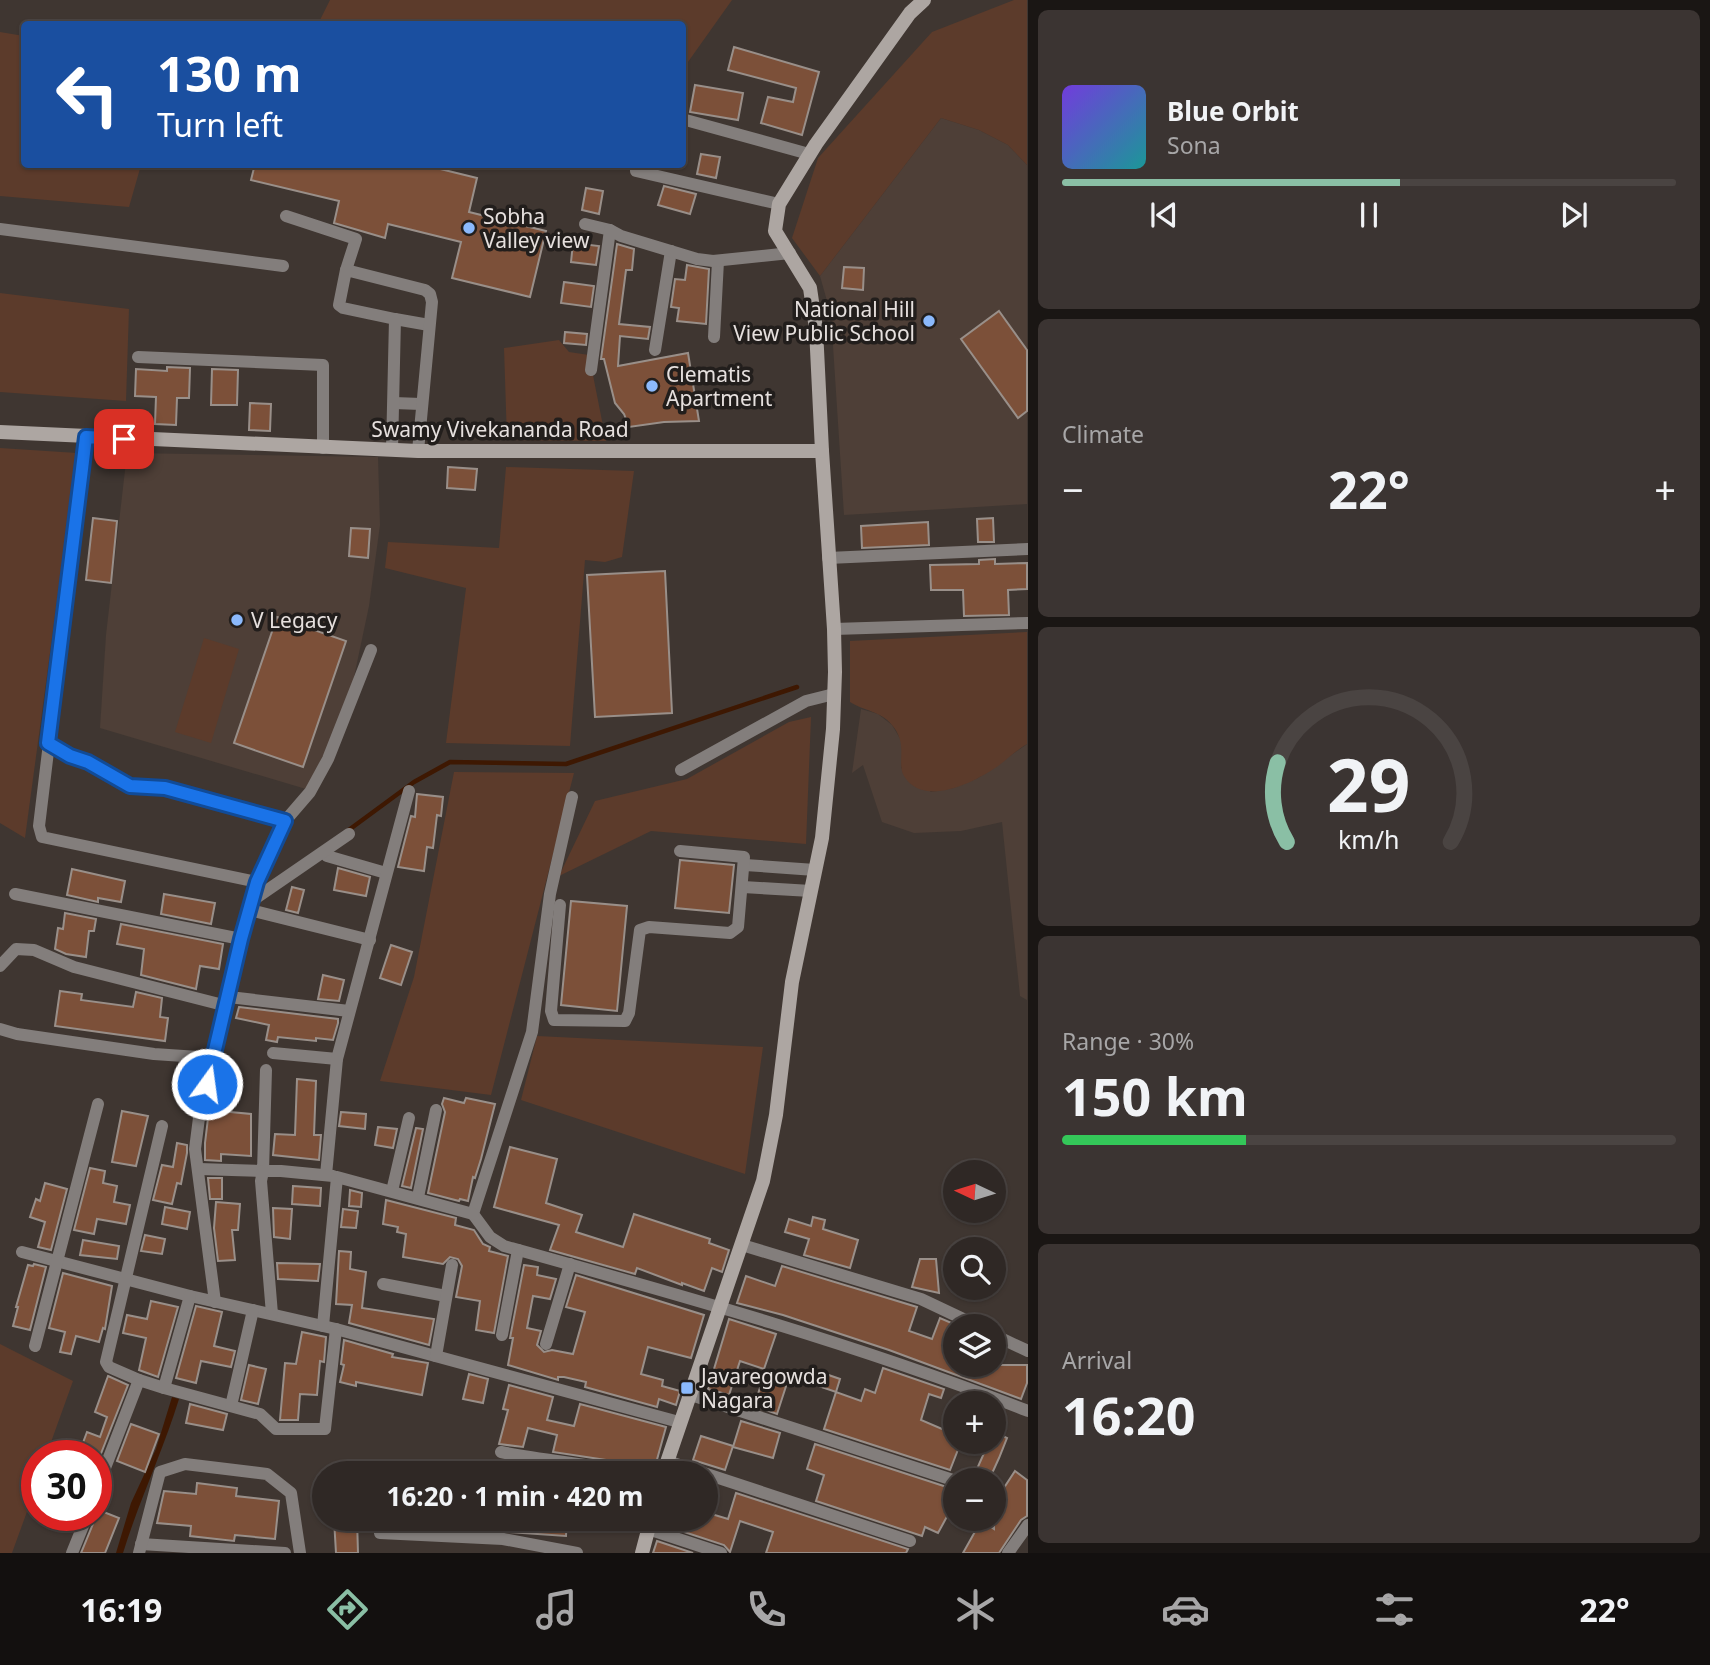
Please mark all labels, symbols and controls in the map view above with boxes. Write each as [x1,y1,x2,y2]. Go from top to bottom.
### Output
text: 130 m [157,40,302,106]
icon: left [42,49,133,140]
text: Blue Orbit [1167,93,1299,129]
text: Turn left [157,103,283,146]
text: Sona [1167,129,1221,161]
icon: previous [1145,196,1183,234]
icon: pause [1350,196,1388,234]
icon: next [1555,196,1593,234]
place label: Sobha Valley view [483,202,590,254]
marker: Sobha Valley view [461,220,477,236]
place label: National Hill View Public School [733,295,915,347]
marker: National Hill View Public School [921,313,937,329]
place label: Clematis Apartment [666,360,773,412]
marker: Clematis Apartment [644,378,660,394]
pin [94,409,154,469]
street label: Swamy Vivekananda Road [371,415,629,443]
text: Climate [1062,418,1144,450]
icon: arrive [105,420,143,458]
text: 22° [1328,453,1410,524]
text: − [1062,463,1084,515]
text: + [1654,463,1676,515]
place label: V Legacy [251,606,338,634]
marker: V Legacy [229,612,245,628]
text: 29 [1327,735,1411,834]
text: km/h [1338,822,1400,856]
text: Range · 30% [1062,1025,1194,1057]
position arrow [170,1047,244,1121]
text: 150 km [1062,1060,1248,1131]
north arrow [943,1160,1006,1223]
map controls [943,1160,1006,1531]
button: search [943,1237,1006,1300]
button: layers [943,1314,1006,1377]
text: Arrival [1062,1344,1132,1376]
place label: Javaregowda Nagara [699,1362,827,1414]
text: 16:20 [1062,1379,1196,1450]
marker: Javaregowda Nagara [679,1380,695,1396]
button: + [943,1391,1006,1454]
speed limit sign: 30 [21,1440,112,1531]
button: − [943,1468,1006,1531]
text: 16:20 · 1 min · 420 m [387,1478,643,1514]
icon: directions [323,1585,372,1634]
icon: music [532,1585,581,1634]
icon: phone [742,1585,791,1634]
icon: climate [951,1585,1000,1634]
icon: car [1161,1585,1210,1634]
icon: filters [1370,1585,1419,1634]
text: 16:19 [80,1588,162,1631]
text: 22° [1580,1588,1630,1631]

